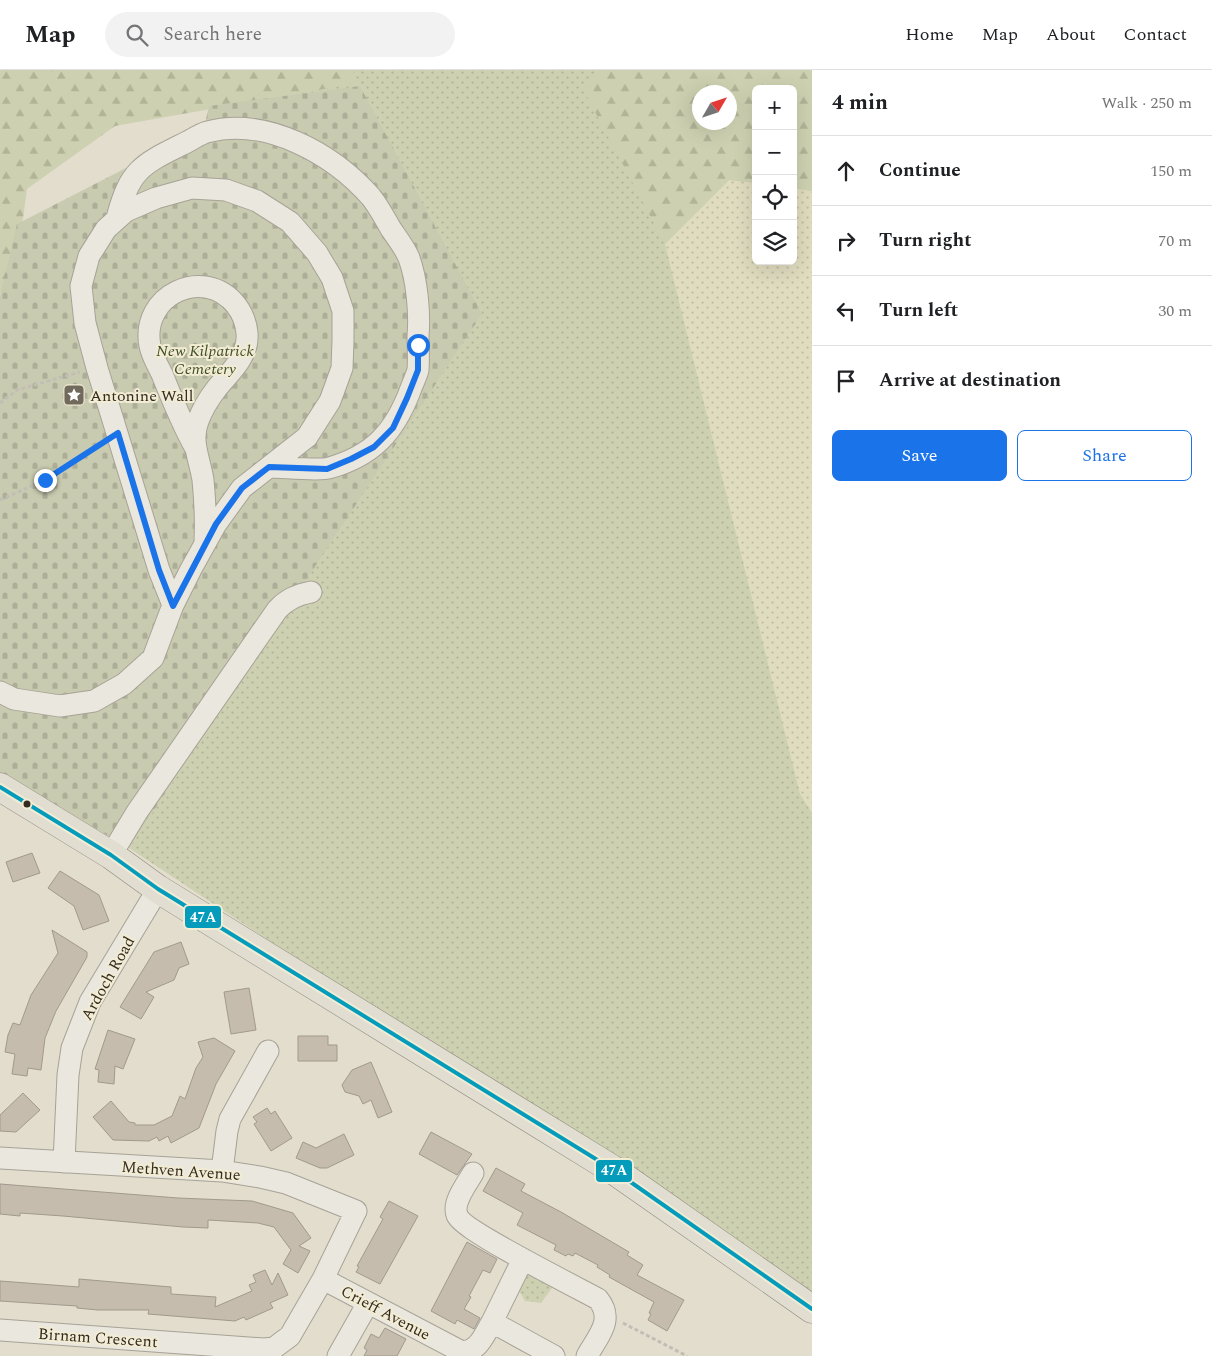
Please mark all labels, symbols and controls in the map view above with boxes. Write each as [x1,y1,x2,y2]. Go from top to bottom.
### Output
search box [105,12,455,57]
text: Map [25,17,75,53]
text: Search here [163,20,262,49]
icon: search [123,21,151,49]
text: Home [905,21,954,48]
text: Map [982,21,1018,48]
text: About [1046,21,1096,48]
text: Contact [1124,21,1187,48]
north arrow [692,85,737,130]
map controls [752,85,797,265]
button: + [752,85,797,130]
text: 4 min [832,87,888,119]
text: Walk · 250 m [1101,91,1192,115]
button: − [752,130,797,175]
text: Continue [879,156,961,185]
icon: ahead [832,157,860,185]
text: 150 m [1150,159,1192,183]
button: locate [752,175,797,220]
button: layers [752,220,797,265]
text: Turn right [879,226,972,255]
icon: right [832,227,860,255]
text: 70 m [1158,229,1192,253]
text: Turn left [879,296,958,325]
icon: left [832,297,860,325]
text: 30 m [1158,299,1192,323]
route start [407,334,430,357]
park label: New Kilpatrick Cemetery [156,339,254,381]
text: Arrive at destination [879,366,1061,395]
icon: arrive [832,367,860,395]
place icon: Antonine Wall [62,383,86,407]
place label: Antonine Wall [90,384,193,408]
button: Save [832,430,1007,481]
button: Share [1017,430,1192,481]
route end [34,469,57,492]
unlabelled marker [22,799,32,809]
line badge: 47A [184,905,222,929]
text: 47A [190,907,216,928]
street label: Ardoch Road [75,932,141,1025]
street label: Methven Avenue [121,1155,241,1187]
line badge: 47A [595,1159,633,1183]
text: 47A [601,1160,627,1181]
street label: Crieff Avenue [336,1279,435,1347]
street label: Birnam Crescent [37,1322,159,1354]

